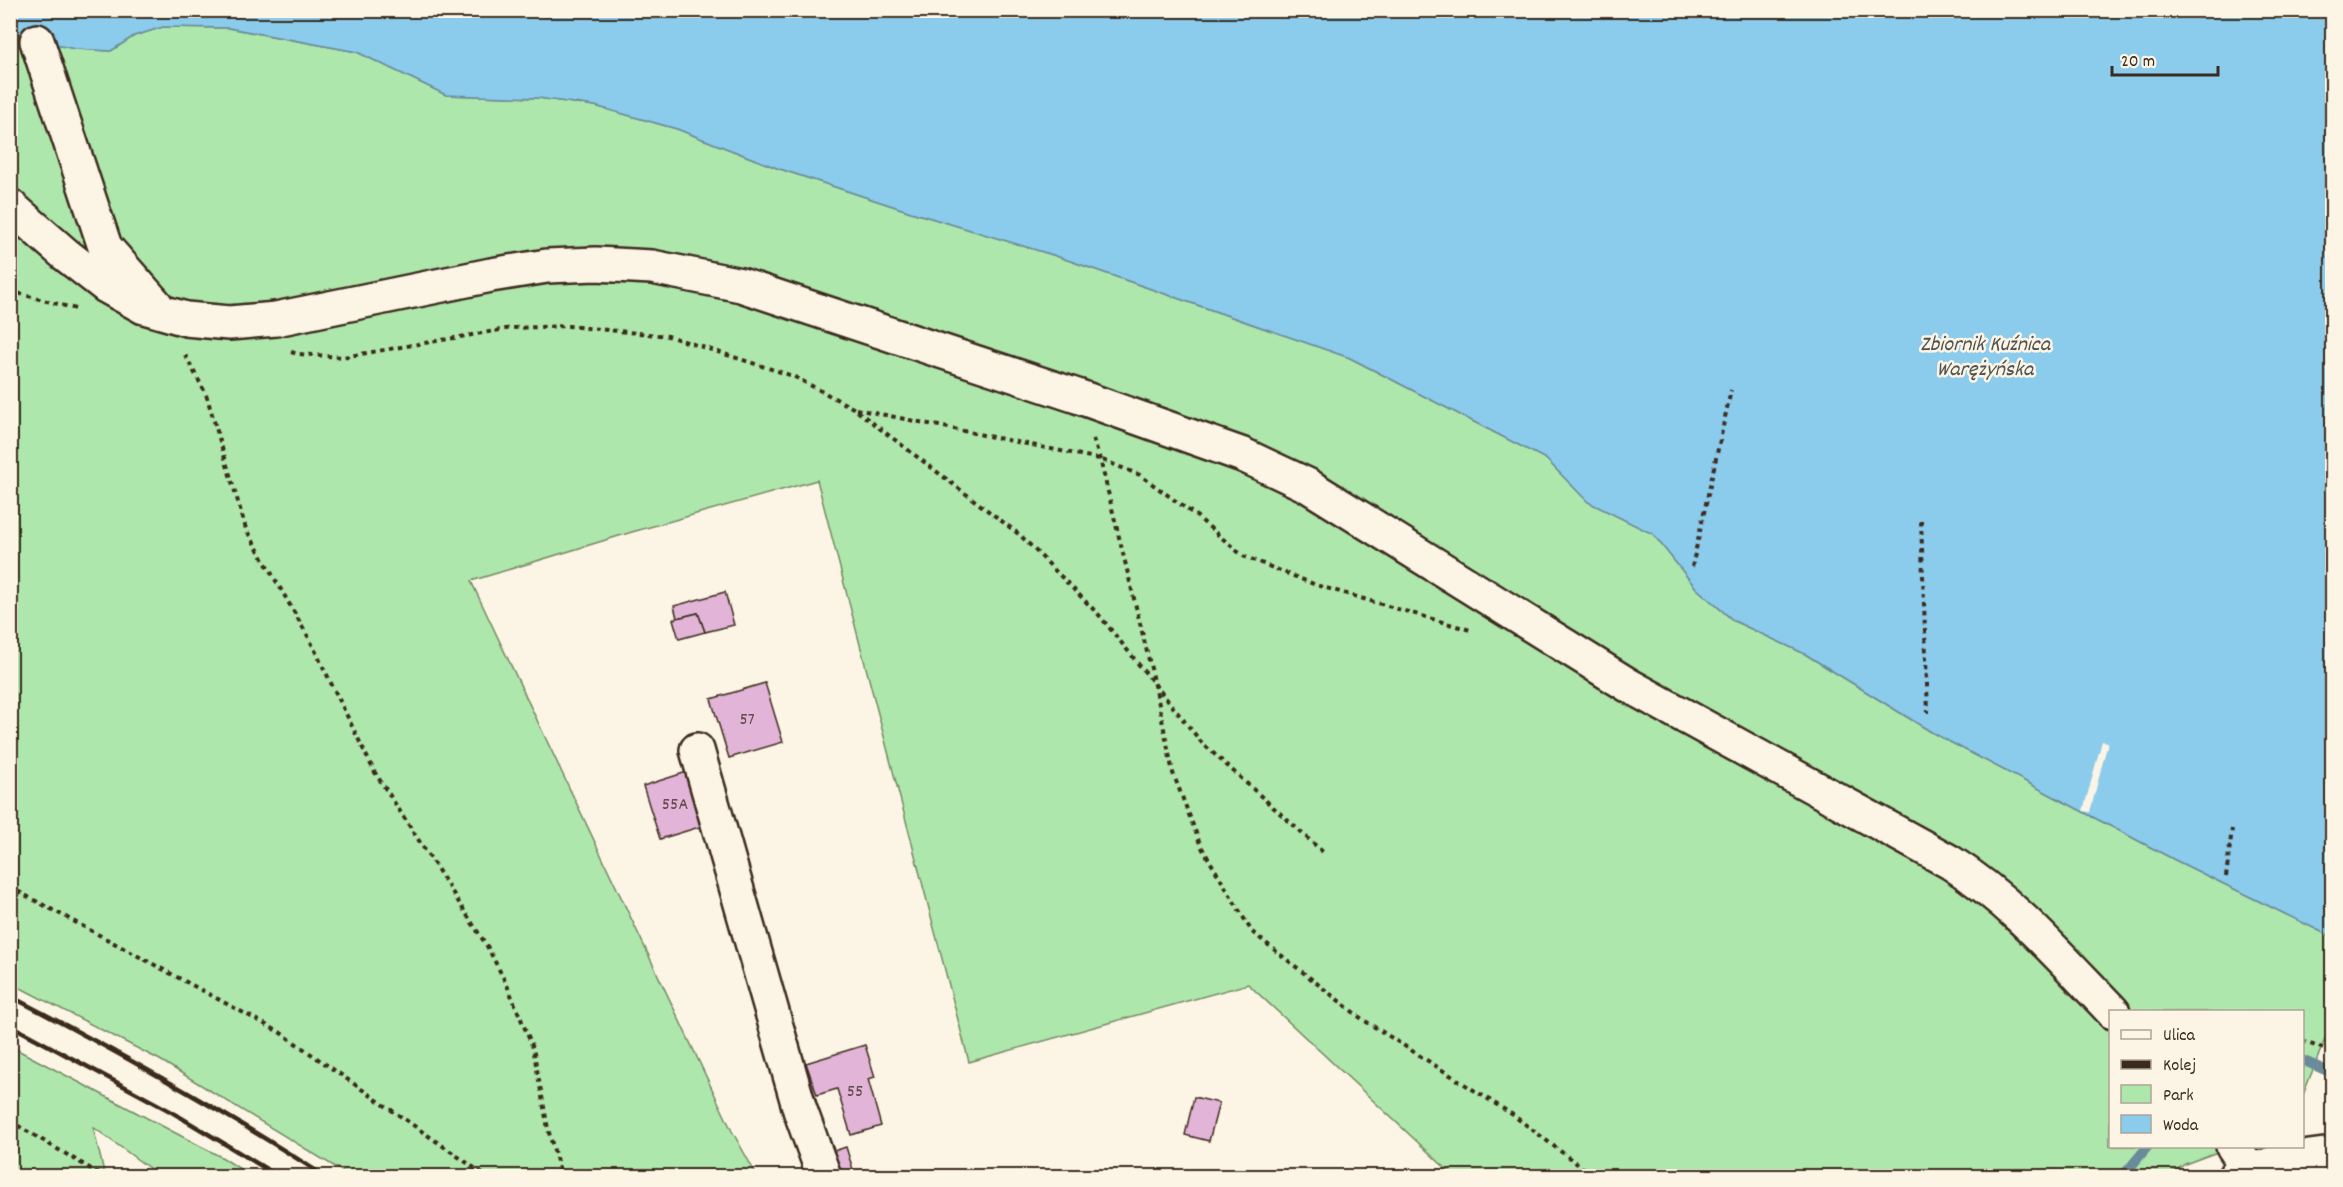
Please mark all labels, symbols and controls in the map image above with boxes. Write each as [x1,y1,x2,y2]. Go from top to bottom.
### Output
scale bar [2112,39,2218,77]
text: 20 m [2121,50,2155,75]
water label: Zbiornik Kuźnica Warężyńska [1920,330,2052,386]
house number: 57 [739,708,755,733]
house number: 55A [662,793,688,818]
legend [2109,1010,2304,1148]
text: Ulica [2163,1024,2195,1049]
text: Kolej [2163,1054,2196,1079]
house number: 55 [847,1080,863,1105]
text: Park [2163,1084,2194,1109]
text: Woda [2163,1114,2199,1139]

